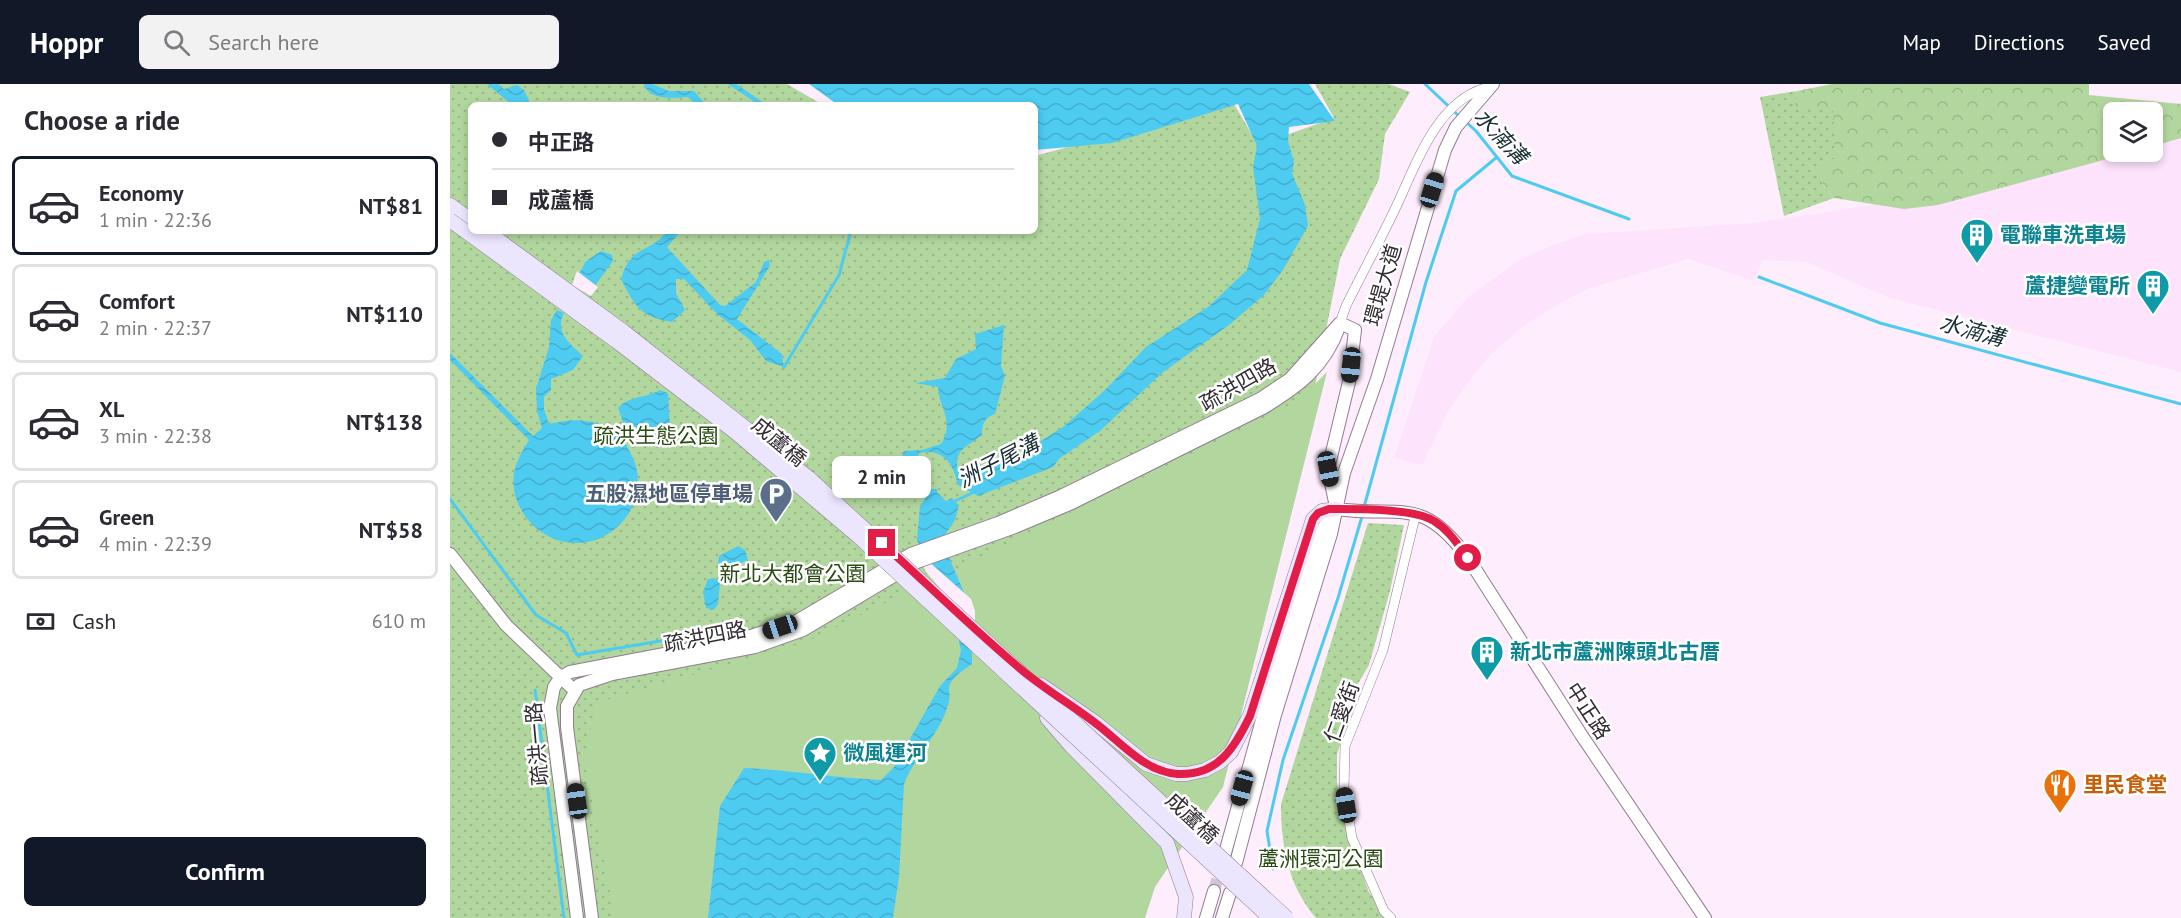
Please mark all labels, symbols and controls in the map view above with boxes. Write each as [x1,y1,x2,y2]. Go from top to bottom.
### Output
search box [139,15,559,69]
text: Hoppr [30,24,103,61]
icon: search [160,26,193,59]
text: Search here [208,28,319,56]
text: Map [1902,29,1941,56]
text: Directions [1974,29,2065,56]
text: Saved [2098,29,2151,56]
water label: 水湳溝 [1468,102,1536,172]
map controls [2103,102,2163,162]
button: layers [2103,102,2163,162]
text: Choose a ride [24,103,180,137]
text: 中正路 [528,128,594,156]
car [1418,170,1446,210]
icon: car [27,179,81,233]
text: Economy [99,179,183,207]
text: 成蘆橋 [528,186,594,214]
text: NT$81 [359,192,423,220]
text: 1 min · 22:36 [99,207,212,233]
building icon: 電聯車洗車場 [1959,217,1995,264]
place label: 電聯車洗車場 [2000,221,2126,248]
street label: 環堤大道 [1358,241,1407,329]
building icon: 蘆捷變電所 [2135,268,2171,315]
place label: 蘆捷變電所 [2025,272,2130,299]
icon: car [27,287,81,341]
text: Comfort [99,287,175,315]
text: NT$110 [346,300,423,328]
water label: 水湳溝 [1936,308,2010,353]
text: 2 min · 22:37 [99,315,212,341]
car [1340,346,1362,384]
street label: 疏洪四路 [1195,352,1281,417]
icon: car [27,395,81,449]
text: XL [99,395,124,423]
text: NT$138 [346,408,423,436]
street label: 成蘆橋 [747,411,812,472]
park label: 疏洪生態公園 [593,422,719,449]
text: 3 min · 22:38 [99,423,212,449]
water label: 洲子尾溝 [952,427,1046,493]
car [1316,450,1340,488]
callout: 2 min [832,456,932,498]
text: 2 min [857,464,906,490]
parking icon: 五股濕地區停車場 [758,476,794,523]
place label: 五股濕地區停車場 [585,480,753,507]
icon: car [27,503,81,557]
text: Green [99,503,154,531]
text: NT$58 [359,516,423,544]
route end [868,529,895,556]
text: 4 min · 22:39 [99,531,212,557]
route start [1454,544,1481,571]
park label: 新北大都會公園 [720,560,867,587]
icon: cash [24,605,57,638]
text: Cash [72,607,116,635]
text: 610 m [372,608,426,634]
car [760,613,800,641]
street label: 疏洪四路 [661,615,749,658]
building icon: 新北市蘆洲陳頭北古厝 [1469,634,1505,681]
place label: 新北市蘆洲陳頭北古厝 [1510,638,1720,665]
street label: 中正路 [1560,677,1617,744]
street label: 仁愛街 [1318,678,1365,746]
street label: 疏洪一路 [519,701,554,787]
place icon: 微風運河 [802,735,838,782]
place label: 微風運河 [843,739,927,766]
restaurant icon: 里民食堂 [2042,767,2078,814]
car [1229,768,1255,808]
place label: 里民食堂 [2083,771,2167,798]
car [566,782,588,820]
street label: 成蘆橋 [1160,786,1225,849]
car [1334,786,1358,824]
button: Confirm [24,837,426,906]
park label: 蘆洲環河公園 [1258,845,1384,872]

